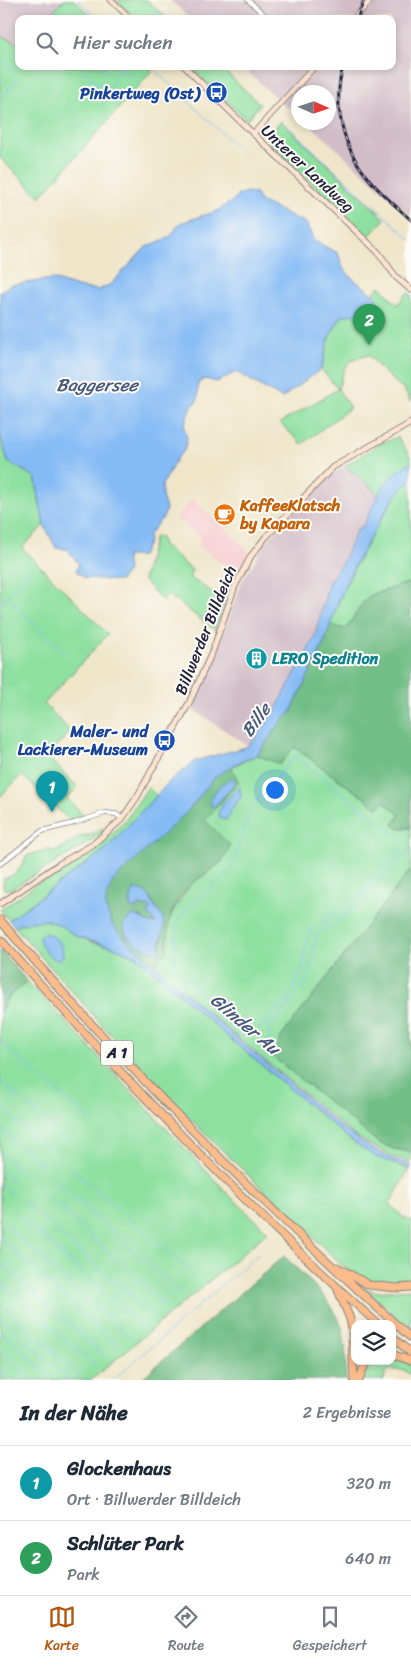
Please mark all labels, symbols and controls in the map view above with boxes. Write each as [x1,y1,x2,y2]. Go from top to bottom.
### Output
search box [15,15,396,70]
text: Hier suchen [73,26,173,59]
icon: search [33,29,61,57]
place label: Pinkertweg (Ost) [80,79,201,108]
bus stop icon: Pinkertweg (Ost) [204,81,228,105]
north arrow [291,85,336,130]
street label: Unterer Landweg [254,117,361,220]
pin: 2 [353,304,385,345]
water label: Baggersee [56,369,139,401]
place label: KaffeeKlatsch by Kapara [239,491,341,538]
cafe icon: KaffeeKlatsch by Kapara [212,502,236,526]
street label: Billwerder Billdeich [166,561,245,699]
place label: LERO Spedition [272,644,379,673]
building icon: LERO Spedition [244,646,268,670]
water label: Bille [233,695,281,744]
place label: Maler- und Lackierer-Museum [18,717,150,764]
bus stop icon: Maler- und Lackierer-Museum [152,728,176,752]
pin: 1 [36,771,68,812]
your location [262,777,288,803]
water label: Glinder Au [203,985,289,1065]
road number: A 1 [101,1040,133,1066]
map controls [351,1320,396,1365]
button: layers [351,1320,396,1365]
text: In der Nähe [20,1394,128,1432]
text: 2 Ergebnisse [303,1398,391,1427]
text: Glockenhaus [67,1452,171,1485]
text: 1 [33,1469,39,1498]
text: 320 m [346,1469,391,1498]
text: Ort · Billwerder Billdeich [67,1485,241,1514]
text: Schlüter Park [67,1527,184,1560]
text: 2 [31,1544,41,1573]
text: 640 m [345,1544,391,1573]
text: Park [67,1560,100,1589]
tab: Karte [44,1603,79,1658]
tab: Route [168,1603,204,1658]
tab: Gespeichert [293,1603,367,1658]

